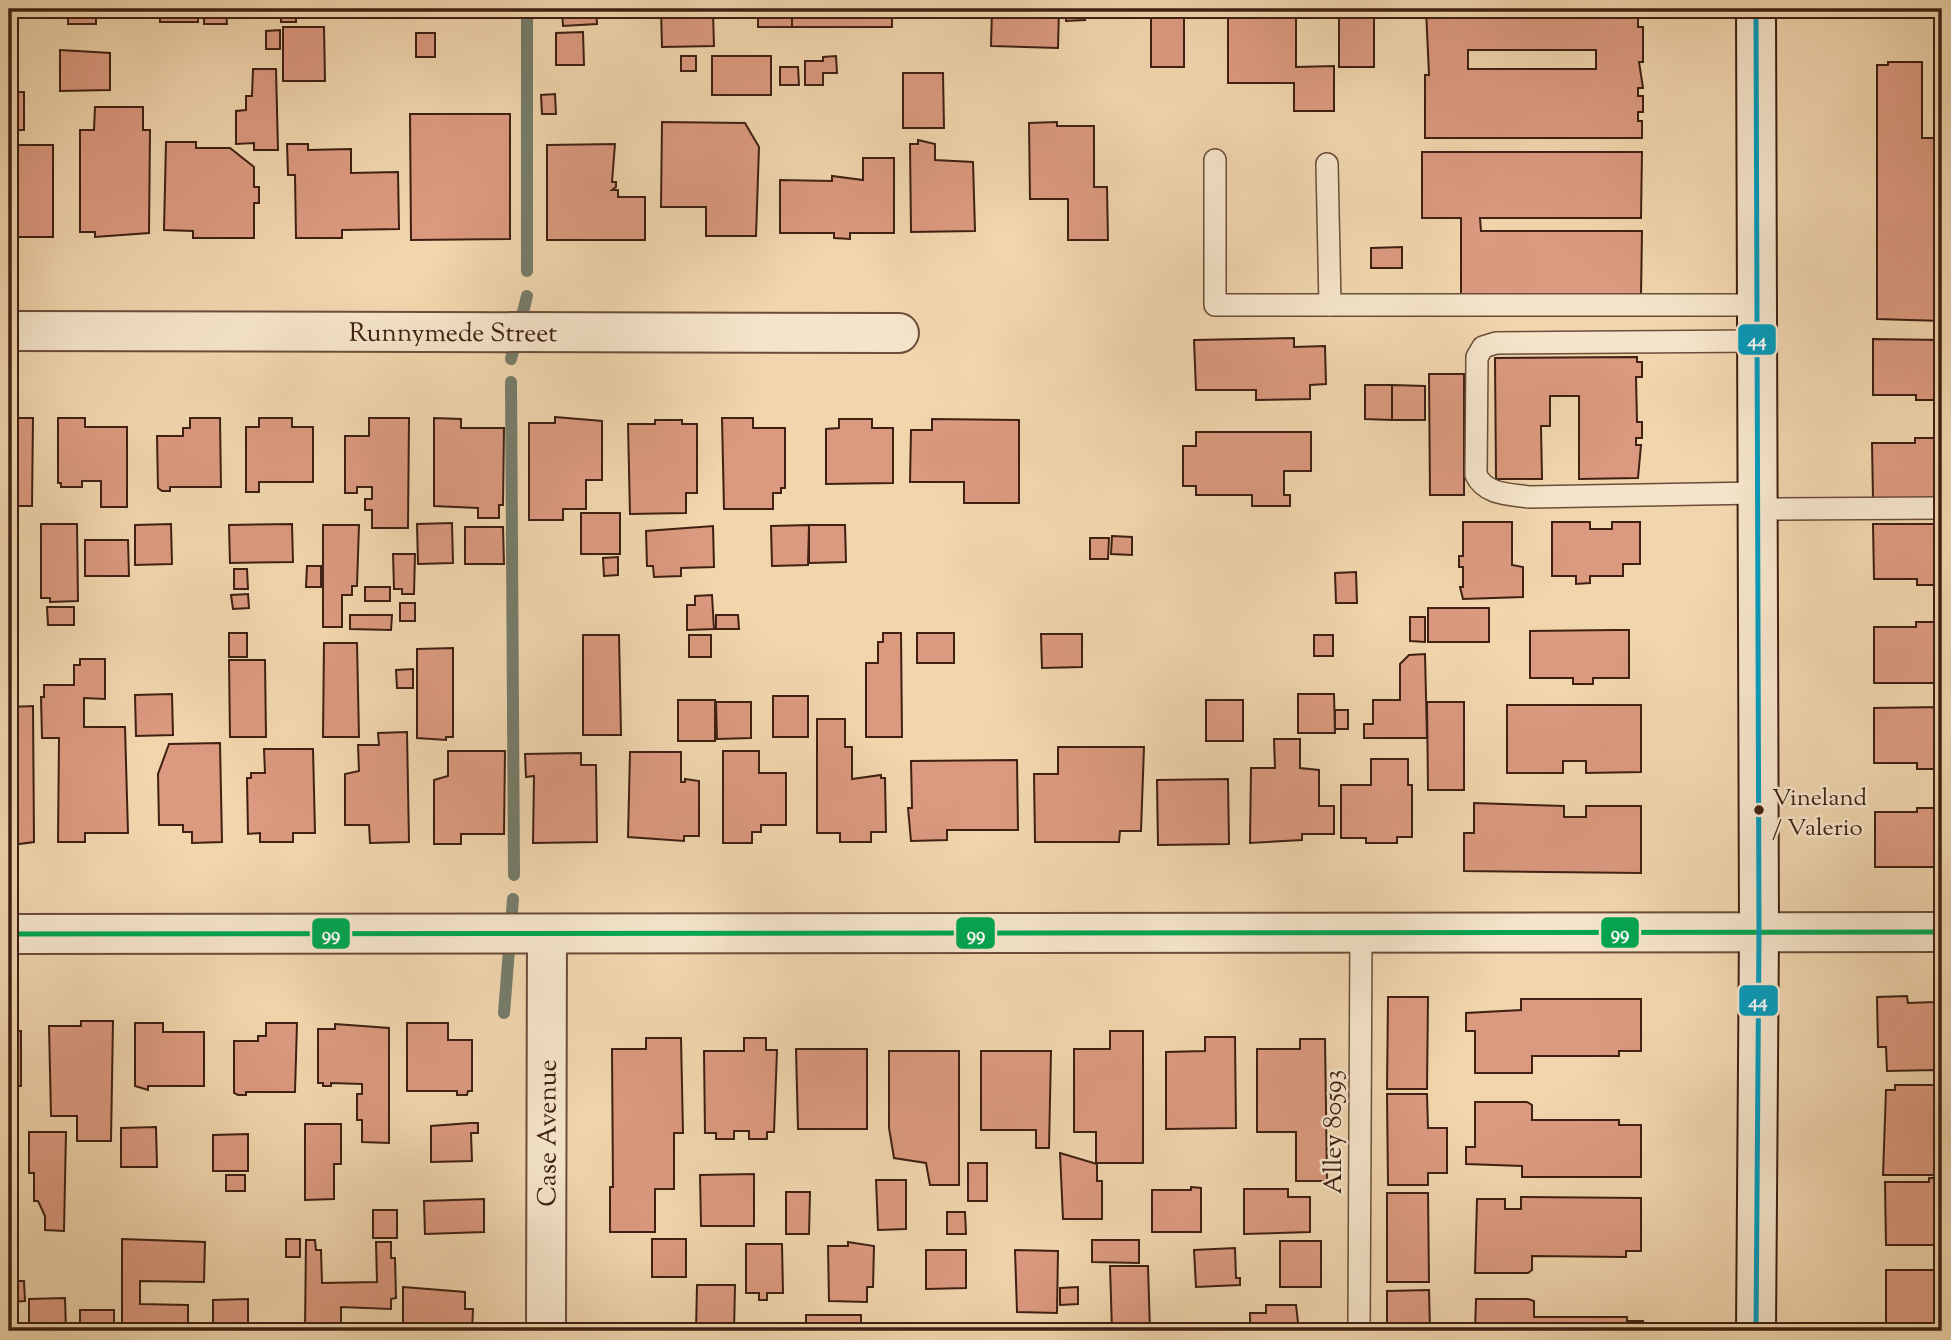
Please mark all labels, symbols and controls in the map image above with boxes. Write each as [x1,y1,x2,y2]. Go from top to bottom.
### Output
street label: Runnymede Street [349,316,557,353]
line badge: 44 [1737,323,1777,356]
text: 44 [1746,328,1767,355]
place label: Vineland / Valerio [1772,782,1867,846]
marker: Vineland / Valerio [1752,803,1766,817]
line badge: 99 [955,916,996,950]
line badge: 99 [1600,916,1640,949]
line badge: 99 [311,917,351,950]
text: 99 [1611,921,1629,948]
text: 99 [322,922,340,949]
text: 99 [967,922,985,949]
line badge: 44 [1738,984,1779,1017]
text: 44 [1747,989,1768,1016]
street label: Case Avenue [530,1059,568,1207]
street label: Alley 80593 [1316,1070,1353,1194]

